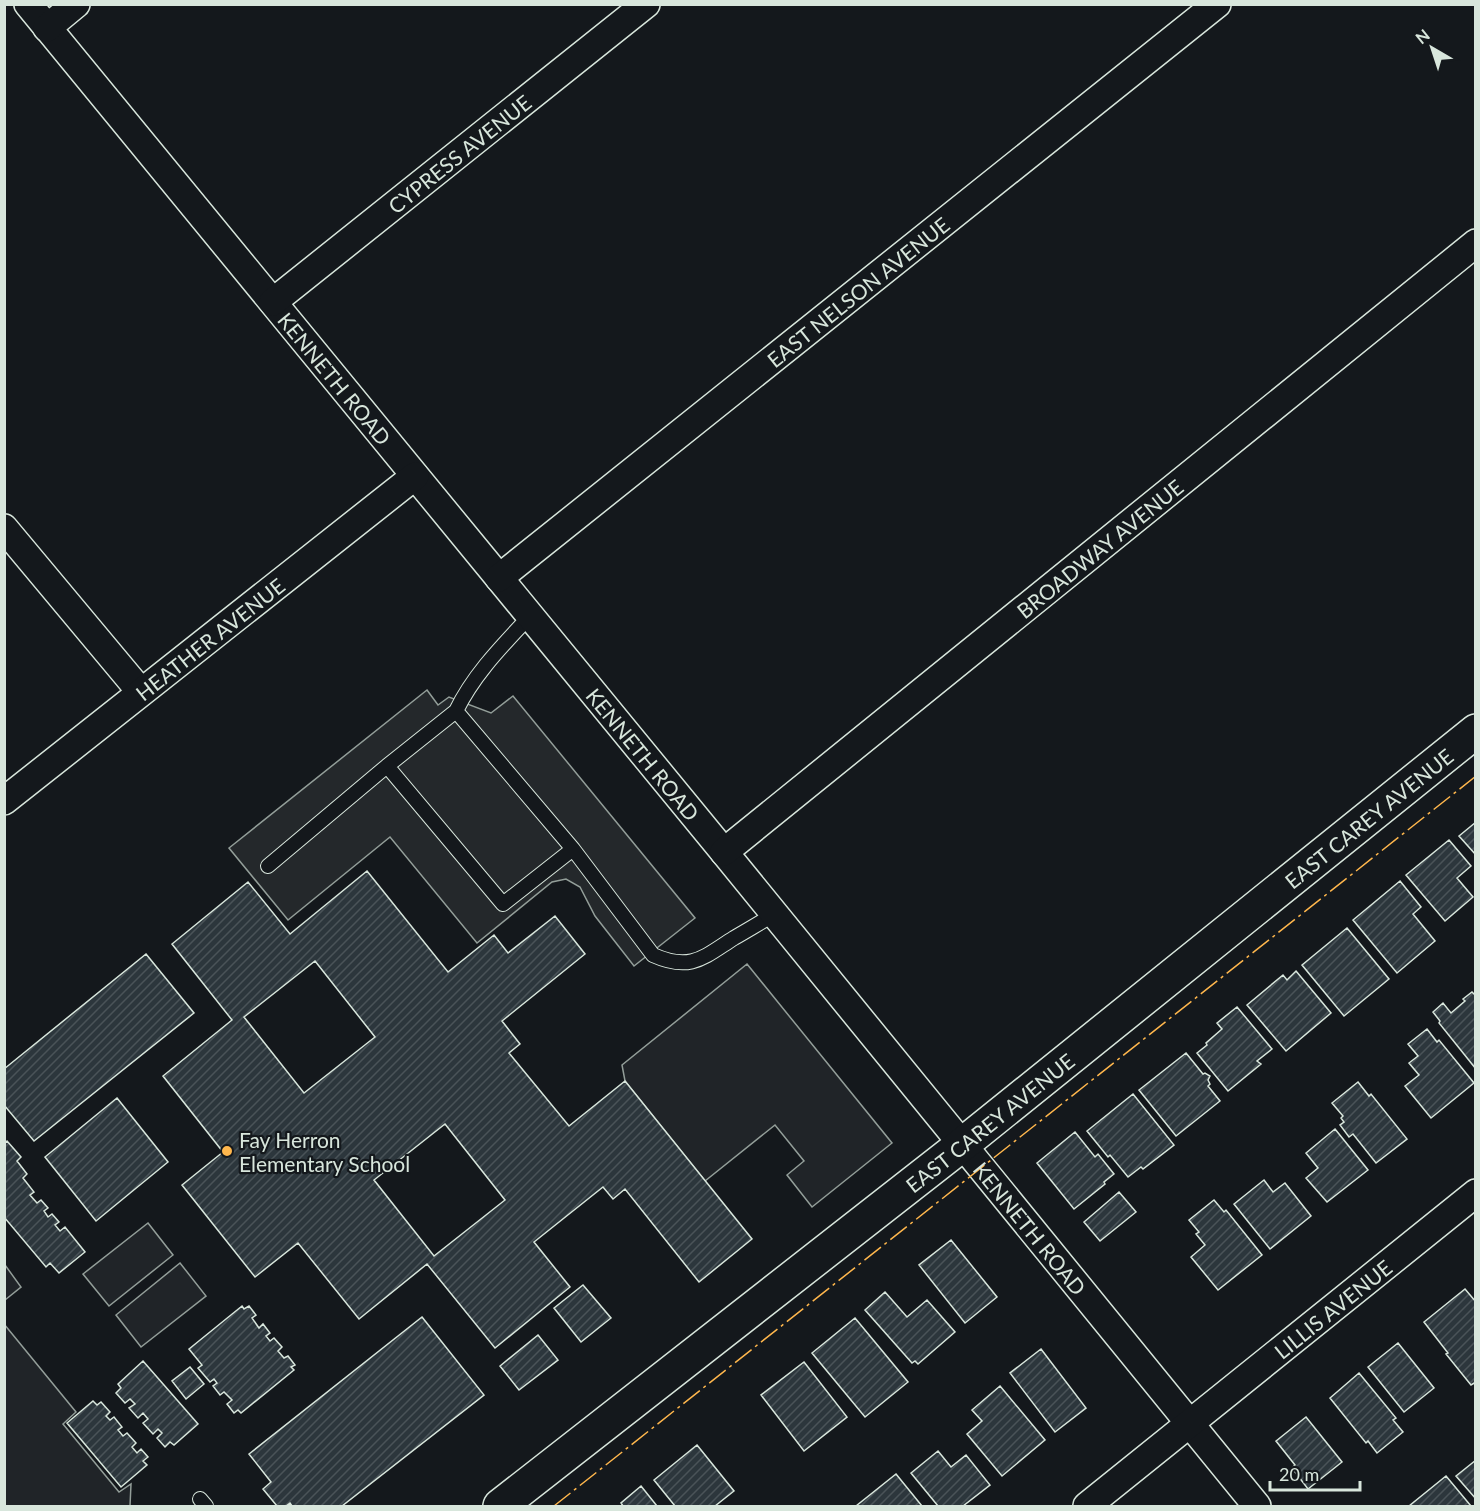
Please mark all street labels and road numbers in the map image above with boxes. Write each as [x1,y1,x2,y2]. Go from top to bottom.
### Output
street label: CYPRESS AVENUE [383,89,535,218]
street label: EAST NELSON AVENUE [761,211,954,372]
street label: KENNETH ROAD [273,307,397,449]
street label: BROADWAY AVENUE [1011,473,1188,623]
street label: HEATHER AVENUE [130,572,289,705]
street label: KENNETH ROAD [582,683,705,825]
street label: EAST CAREY AVENUE [1279,743,1457,893]
street label: EAST CAREY AVENUE [900,1047,1079,1197]
street label: KENNETH ROAD [969,1157,1092,1299]
street label: LILLIS AVENUE [1269,1254,1396,1363]

